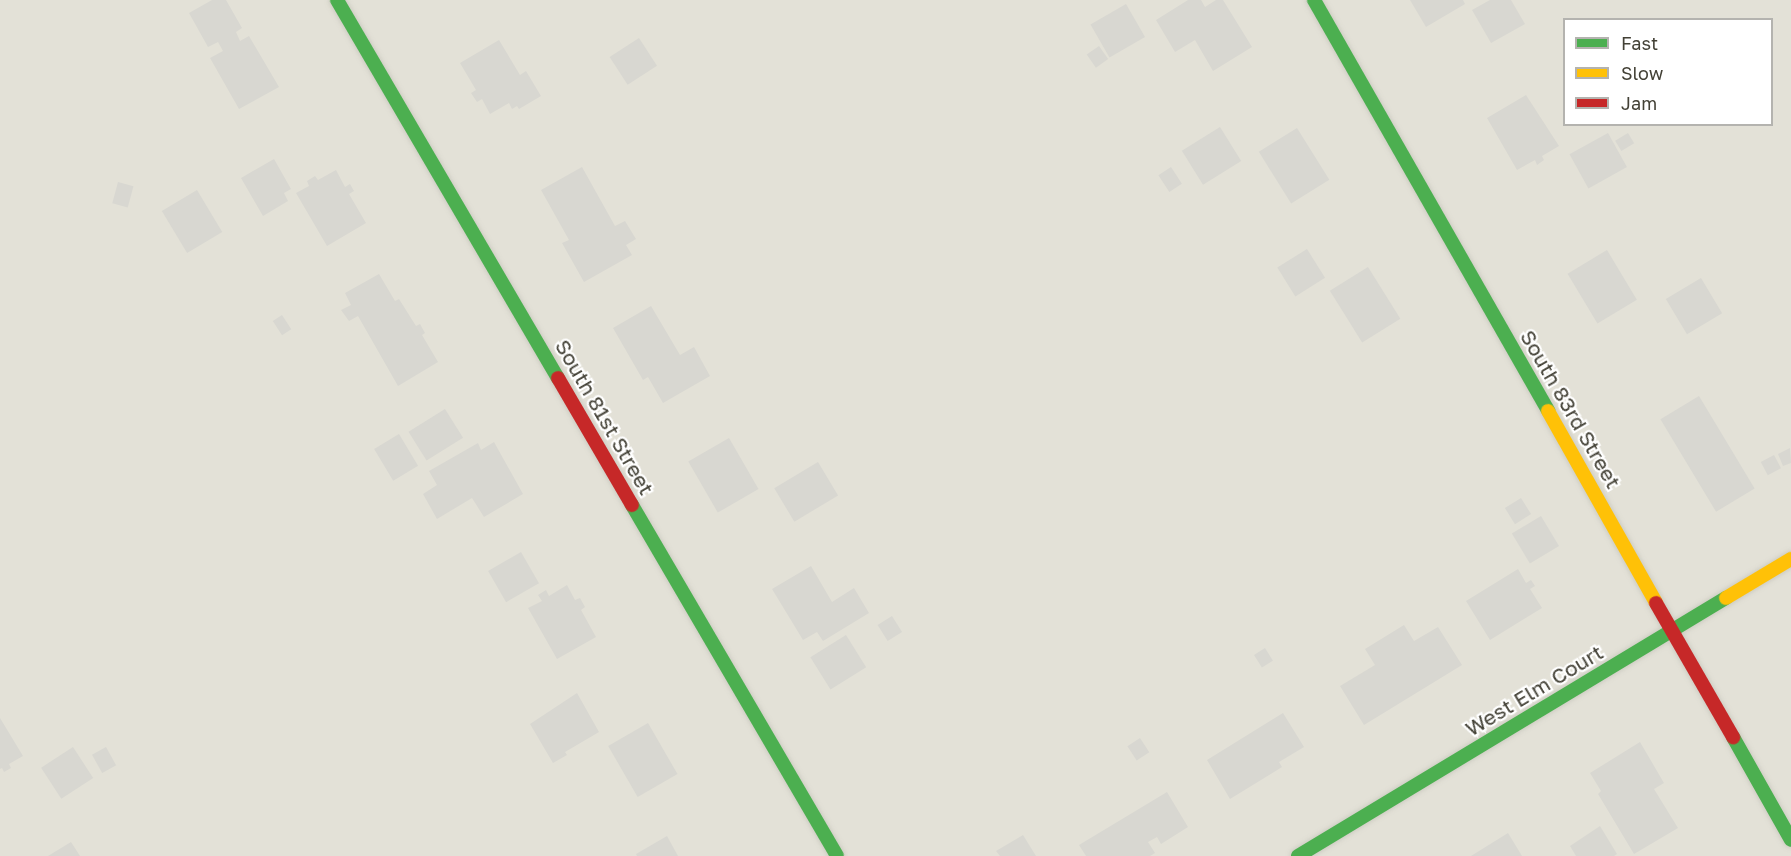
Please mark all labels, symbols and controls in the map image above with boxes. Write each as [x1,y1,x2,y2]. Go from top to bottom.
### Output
legend [1563,18,1773,126]
text: Fast [1621,32,1658,54]
text: Slow [1621,62,1663,84]
text: Jam [1621,92,1657,114]
street label: South 83rd Street [1515,325,1627,493]
street label: South 81st Street [550,335,660,499]
street label: West Elm Court [1461,639,1607,741]

